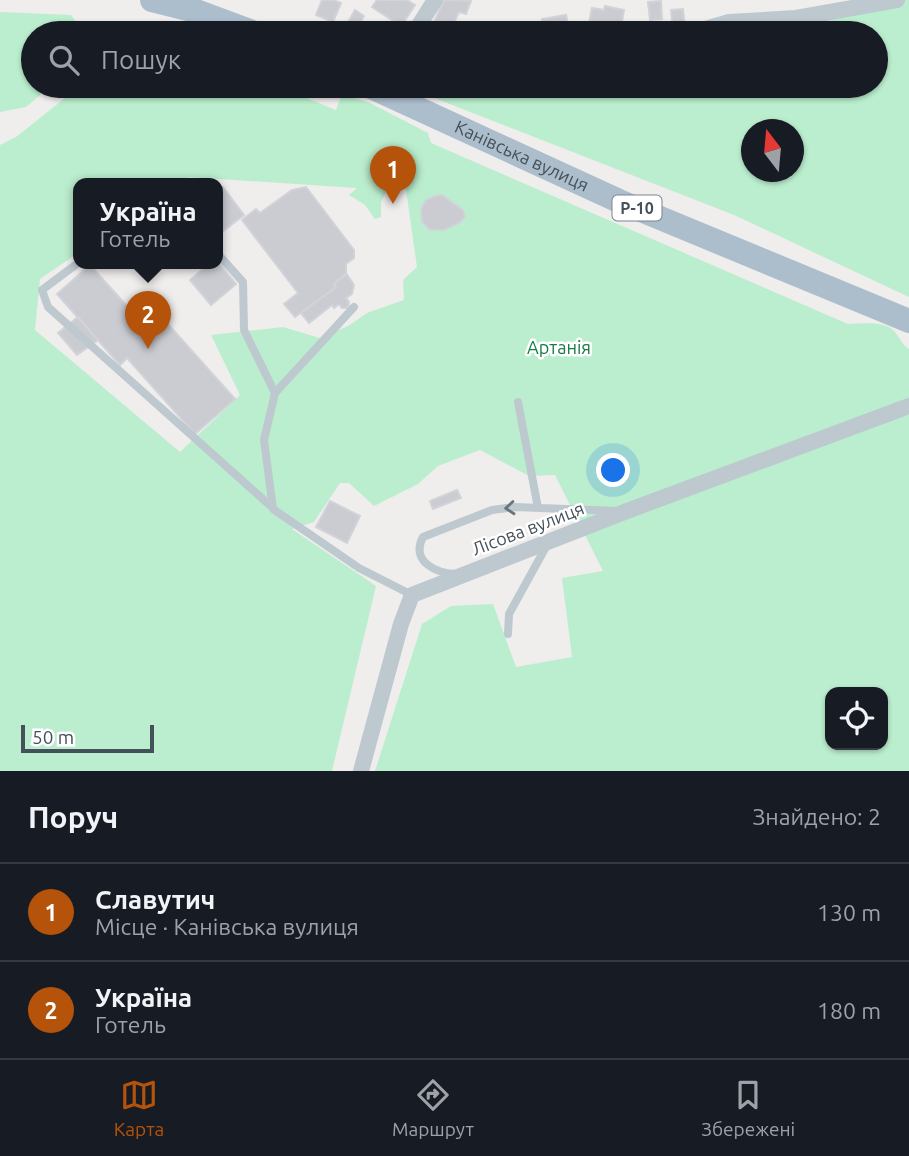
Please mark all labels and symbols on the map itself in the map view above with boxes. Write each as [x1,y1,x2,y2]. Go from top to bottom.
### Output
street label: Канівська вулиця [452,116,592,195]
north arrow [741,119,804,182]
pin: 1 [370,146,416,204]
road number: Р-10 [612,196,662,220]
pin: 2 [125,291,171,349]
park label: Артанія [527,337,591,357]
your location [596,453,630,487]
street label: Лісова вулиця [469,497,587,559]
one-way arrow [504,501,515,516]
scale bar [21,722,154,754]

